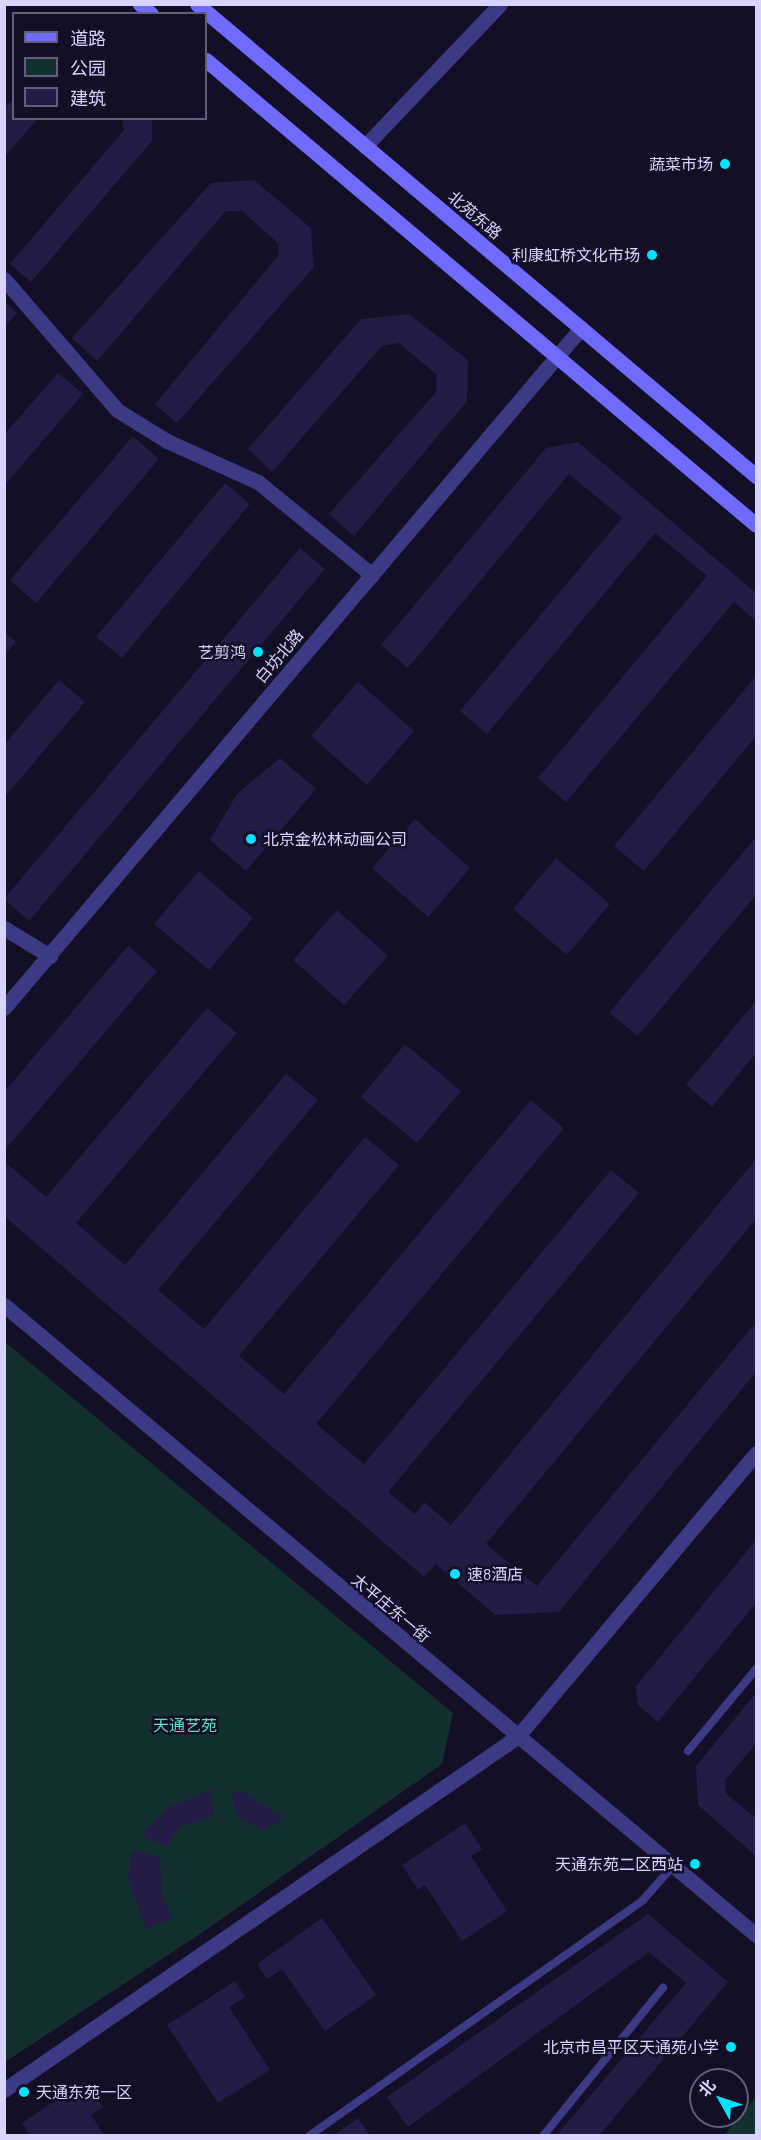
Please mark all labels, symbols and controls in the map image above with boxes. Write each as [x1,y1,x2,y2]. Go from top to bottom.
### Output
legend [12,12,207,120]
text: 道路 [70,27,106,49]
text: 公园 [70,57,106,79]
text: 建筑 [70,87,106,109]
place label: 蔬菜市场 [649,154,713,174]
marker: 蔬菜市场 [718,157,732,171]
street label: 北苑东路 [444,187,506,243]
place label: 利康虹桥文化市场 [512,245,640,265]
marker: 利康虹桥文化市场 [645,248,659,262]
street label: 白坊北路 [251,625,307,687]
place label: 艺剪鸿 [198,642,246,662]
marker: 艺剪鸿 [251,645,265,659]
place label: 北京金松林动画公司 [263,829,407,849]
marker: 北京金松林动画公司 [244,832,258,846]
place label: 速8酒店 [467,1564,523,1584]
marker: 速8酒店 [448,1567,462,1581]
street label: 太平庄东一街 [348,1570,434,1646]
park label: 天通艺苑 [153,1715,217,1735]
place label: 天通东苑二区西站 [555,1854,683,1874]
marker: 天通东苑二区西站 [688,1857,702,1871]
place label: 北京市昌平区天通苑小学 [543,2037,719,2057]
marker: 北京市昌平区天通苑小学 [724,2040,738,2054]
north arrow [689,2068,749,2128]
text: 北 [694,2075,719,2100]
place label: 天通东苑一区 [36,2082,132,2102]
marker: 天通东苑一区 [17,2085,31,2099]

